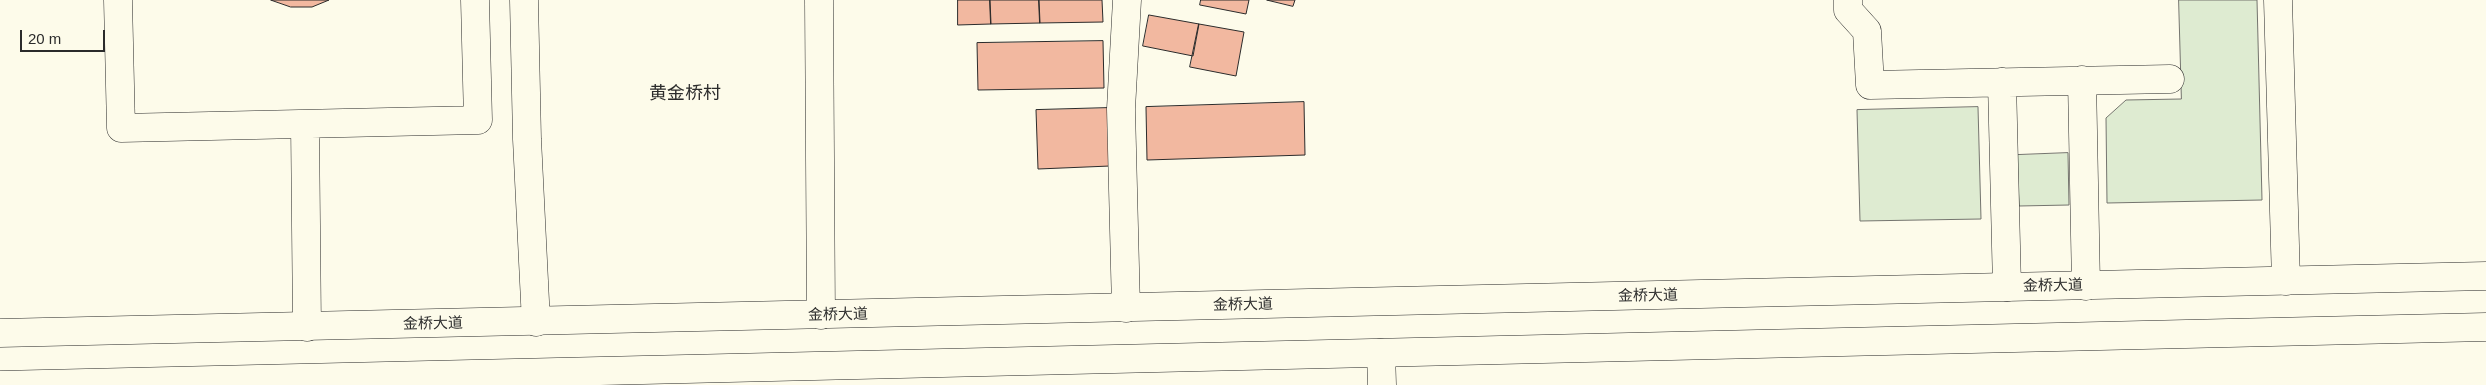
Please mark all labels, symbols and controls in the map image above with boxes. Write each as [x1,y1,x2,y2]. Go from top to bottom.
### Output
scale bar [22,20,108,52]
text: 20 m [28,30,61,47]
district label: 黄金桥村 [649,83,721,105]
street label: 金桥大道 [2023,276,2083,296]
street label: 金桥大道 [1618,286,1678,306]
street label: 金桥大道 [1213,295,1273,315]
street label: 金桥大道 [808,305,868,325]
street label: 金桥大道 [403,314,463,334]

